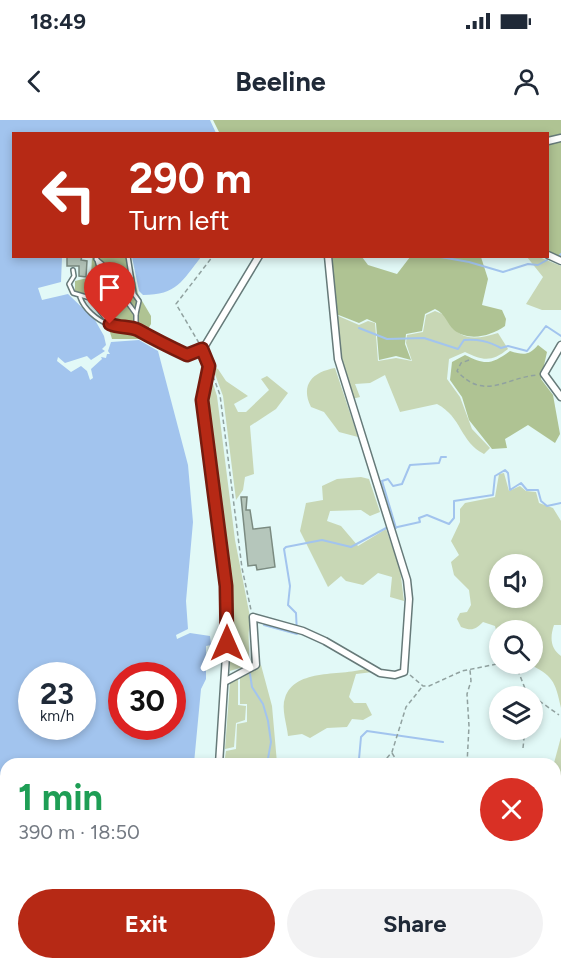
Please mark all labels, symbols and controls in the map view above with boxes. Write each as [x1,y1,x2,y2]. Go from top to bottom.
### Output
text: 18:49 [30,8,86,35]
icon: back [18,65,51,98]
text: Beeline [235,65,326,98]
icon: person [510,65,543,98]
text: 290 m [129,153,252,204]
icon: left [30,156,108,234]
text: Turn left [129,204,229,237]
pin [84,262,135,324]
icon: arrive [93,271,126,304]
map controls [489,554,543,740]
button: sound [489,554,543,608]
position arrow [195,611,259,675]
button: search [489,620,543,674]
speed limit sign: 30 [108,662,186,740]
text: 23 [40,675,74,712]
button: layers [489,686,543,740]
text: km/h [40,707,74,725]
text: 1 min [18,776,103,819]
button: close [480,778,543,841]
text: 390 m · 18:50 [18,820,140,844]
button: Exit [18,889,275,958]
button: Share [287,889,543,958]

